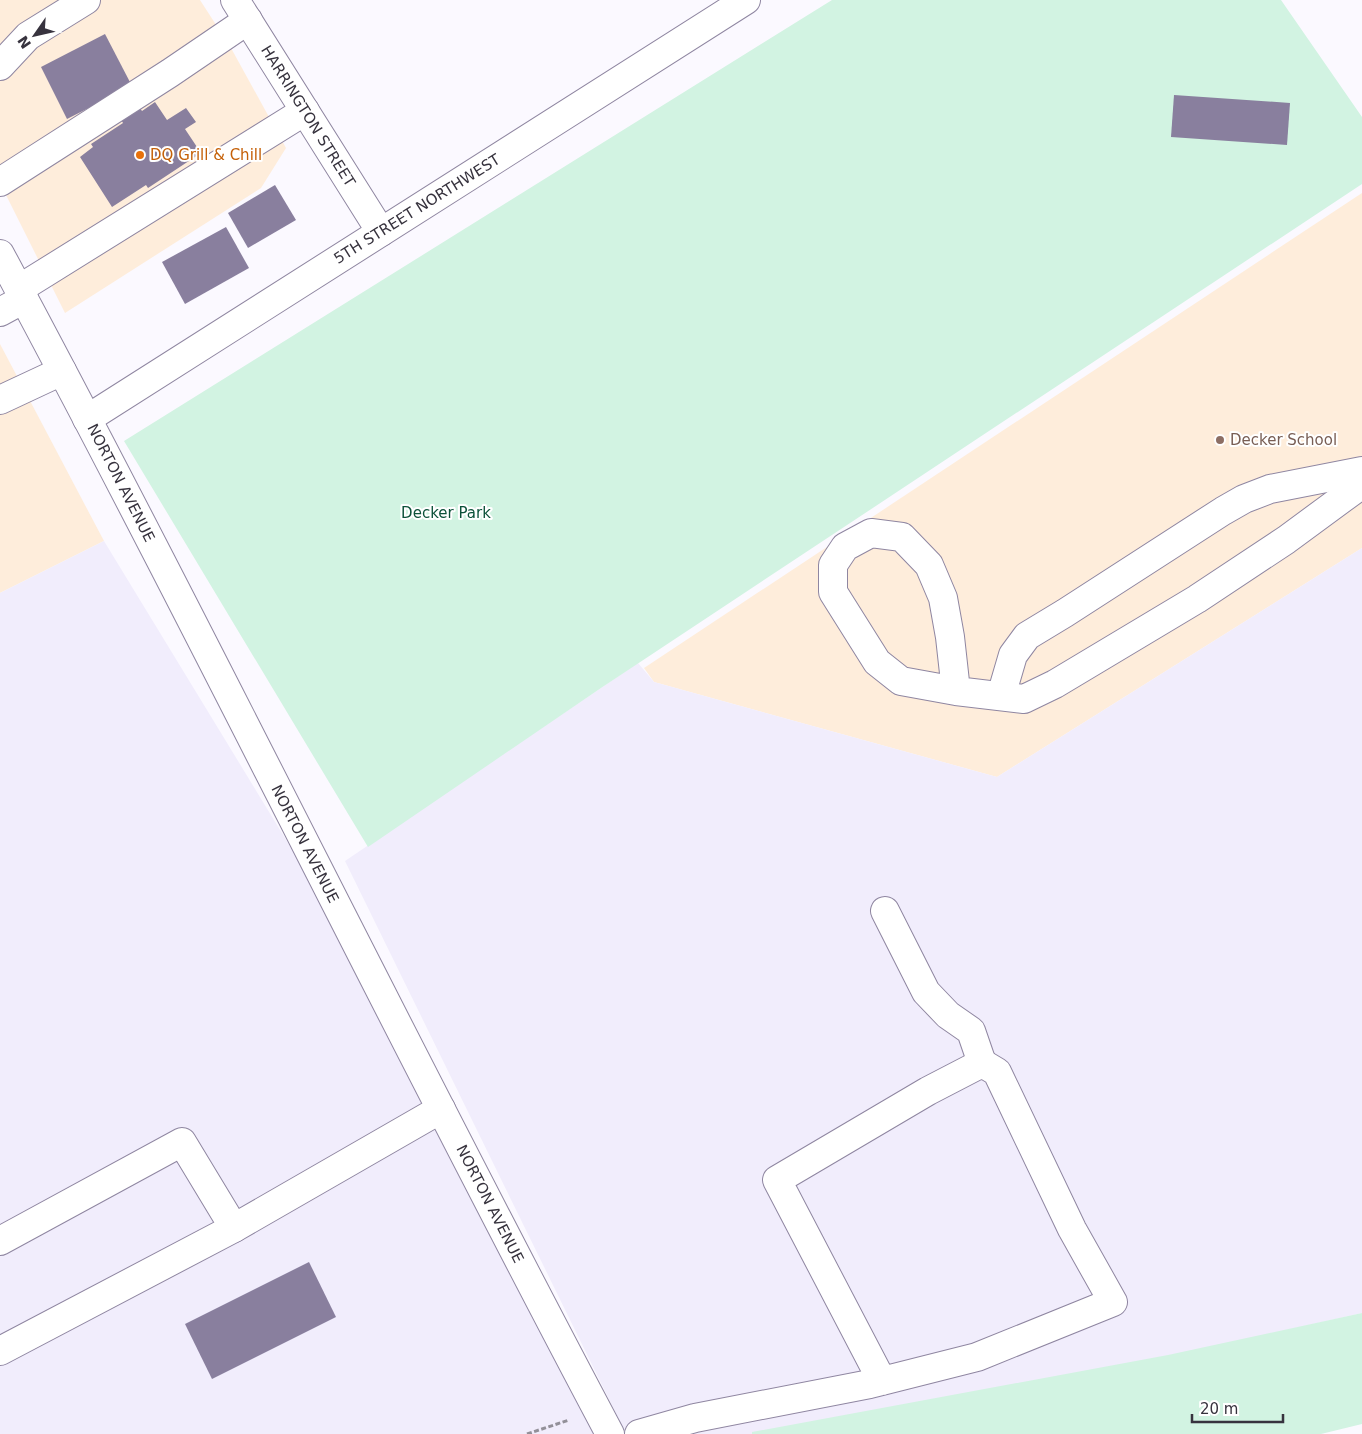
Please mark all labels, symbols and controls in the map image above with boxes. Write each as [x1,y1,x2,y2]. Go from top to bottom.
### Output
north arrow [10,10,60,60]
text: N [14,33,34,52]
street label: HARRINGTON STREET [257,42,359,191]
place label: DQ Grill & Chill [150,146,262,164]
marker: DQ Grill & Chill [134,149,146,161]
street label: 5TH STREET NORTHWEST [331,150,504,268]
street label: NORTON AVENUE [83,421,159,545]
place label: Decker School [1230,431,1337,449]
marker: Decker School [1214,434,1226,446]
park label: Decker Park [401,504,491,522]
street label: NORTON AVENUE [267,782,343,906]
street label: NORTON AVENUE [452,1142,528,1266]
scale bar [1192,1392,1283,1424]
text: 20 m [1200,1400,1238,1418]

